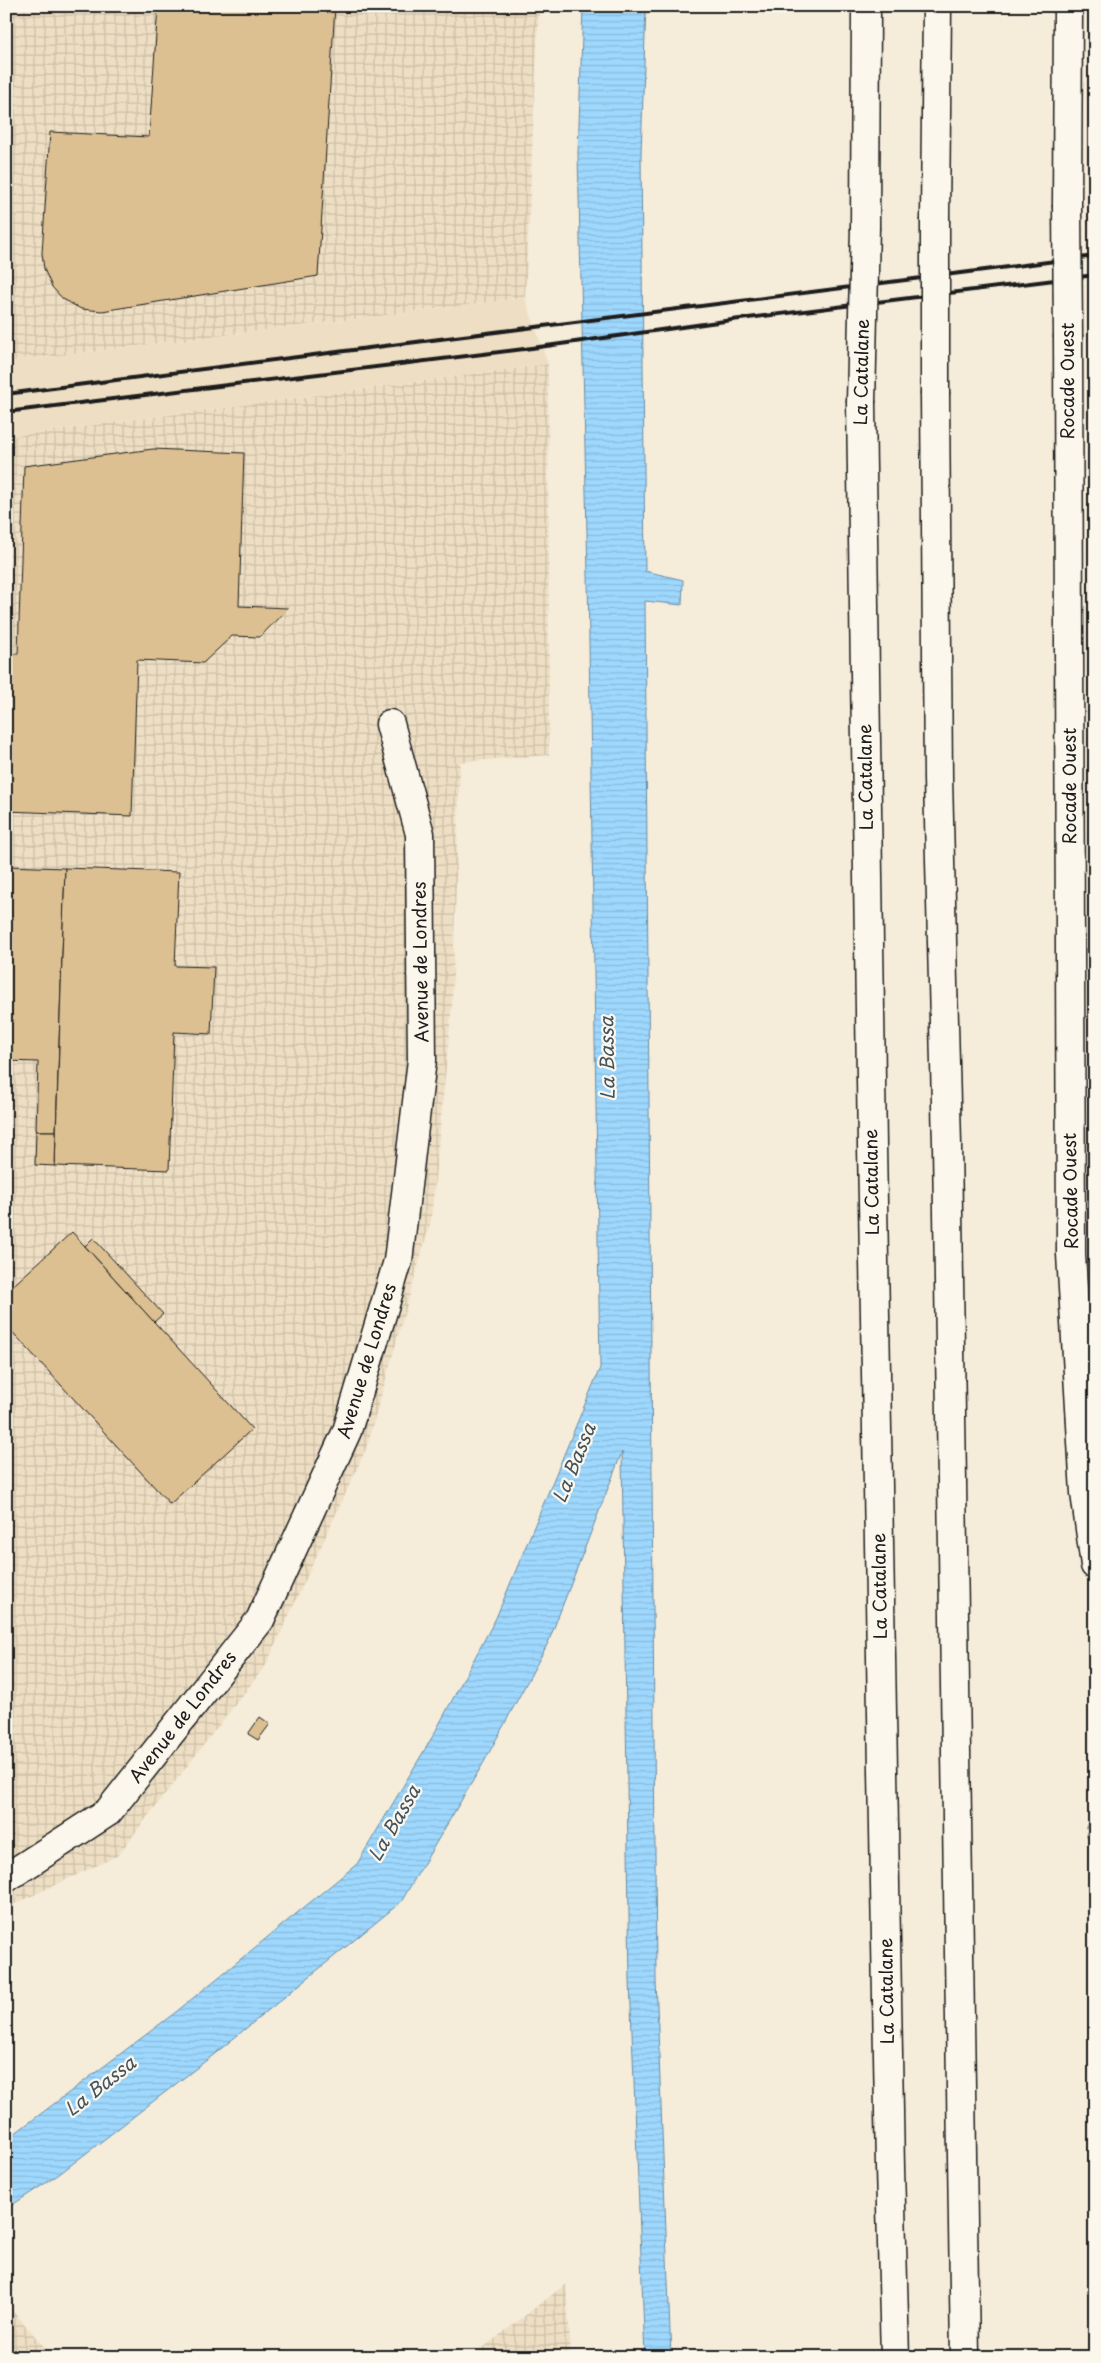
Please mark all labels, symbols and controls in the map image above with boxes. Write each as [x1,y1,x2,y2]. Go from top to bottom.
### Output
street label: La Catalane [846,318,875,425]
street label: Rocade Ouest [1053,323,1080,439]
street label: La Catalane [850,724,879,831]
street label: Rocade Ouest [1055,728,1082,844]
street label: Avenue de Londres [405,881,434,1043]
water label: La Bassa [591,1015,621,1100]
street label: La Catalane [856,1129,885,1236]
street label: Rocade Ouest [1055,1132,1084,1250]
street label: Avenue de Londres [329,1280,402,1441]
water label: La Bassa [544,1418,602,1507]
street label: La Catalane [864,1533,893,1640]
street label: Avenue de Londres [122,1644,242,1788]
water label: La Bassa [360,1778,427,1866]
street label: La Catalane [871,1938,900,2045]
water label: La Bassa [58,2048,142,2122]

